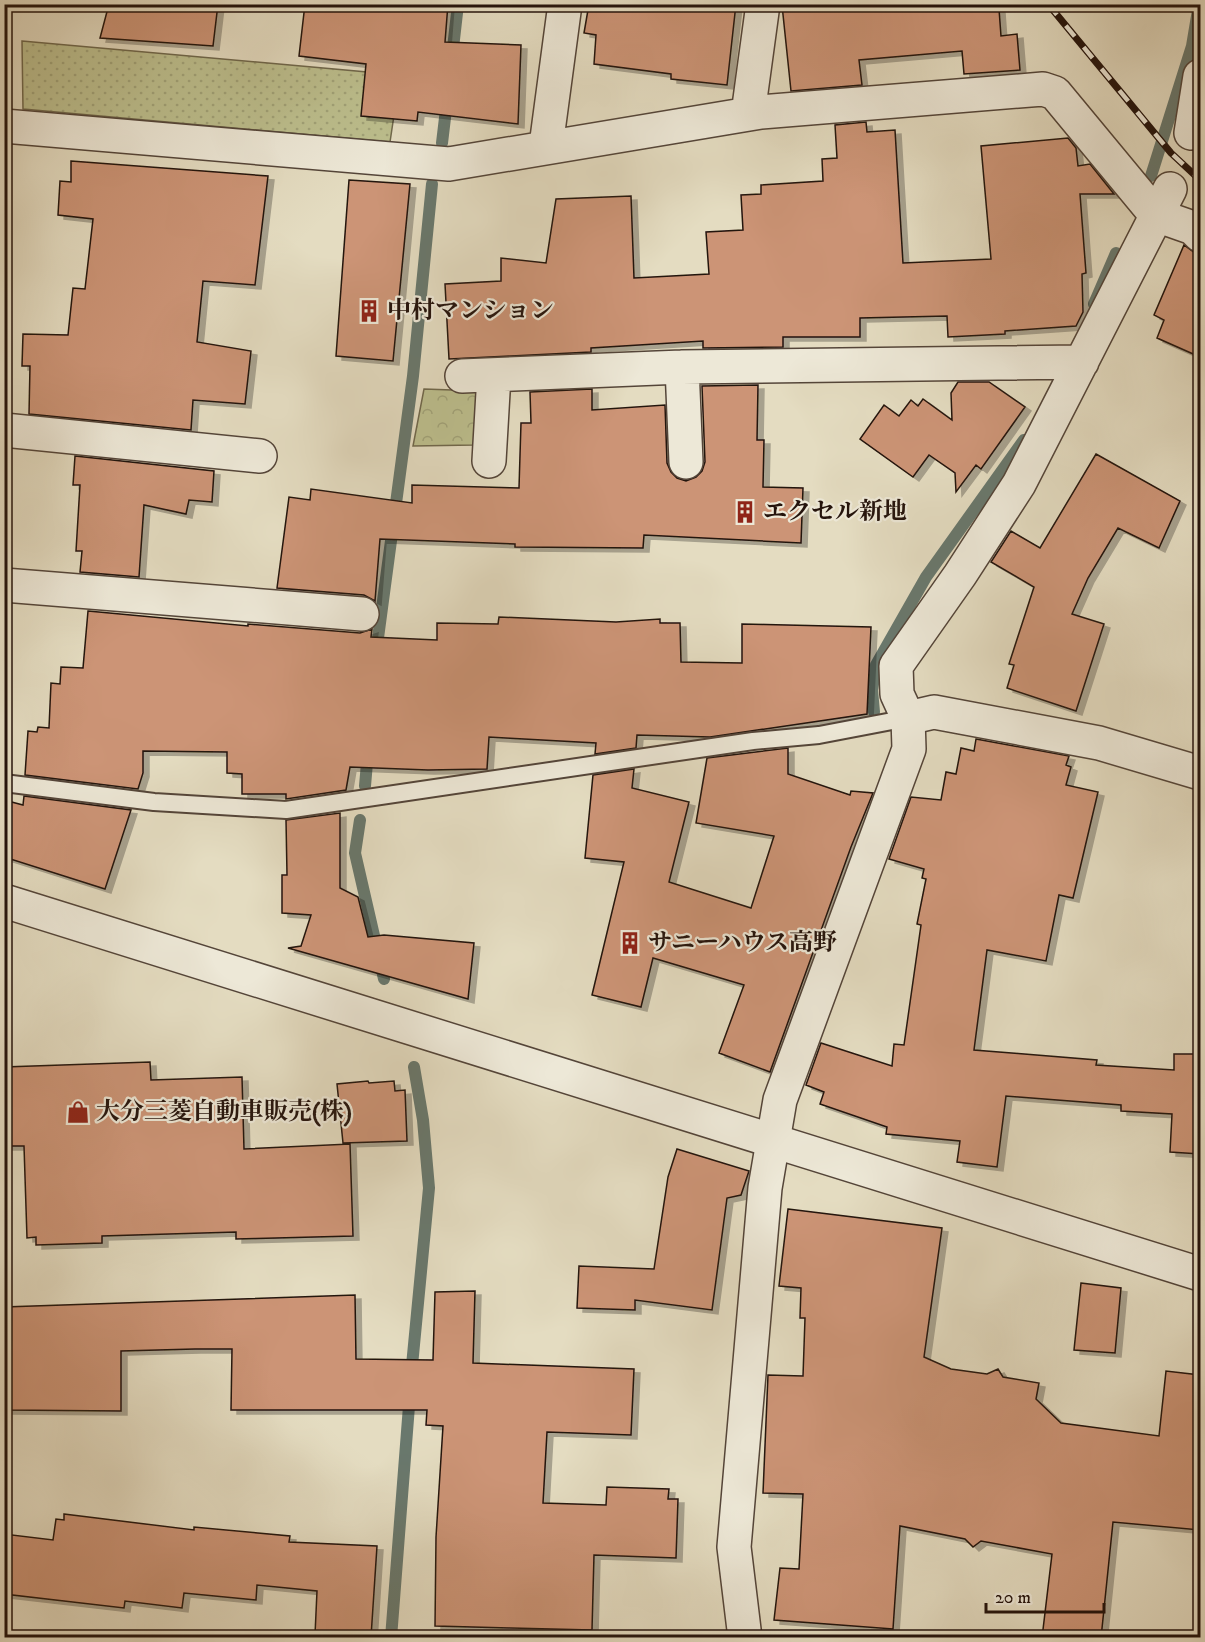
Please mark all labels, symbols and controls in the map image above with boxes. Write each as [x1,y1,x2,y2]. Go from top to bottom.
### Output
place label: 中村マンション [387,296,554,326]
building icon: 中村マンション [356,298,382,324]
place label: エクセル新地 [763,497,907,527]
building icon: エクセル新地 [732,499,758,525]
place label: サニーハウス高野 [648,928,837,958]
building icon: サニーハウス高野 [617,930,643,956]
place label: 大分三菱自動車販売(株) [96,1097,352,1127]
shop icon: 大分三菱自動車販売(株) [65,1099,91,1125]
scale bar [986,1576,1104,1614]
text: 20 m [995,1587,1031,1609]

